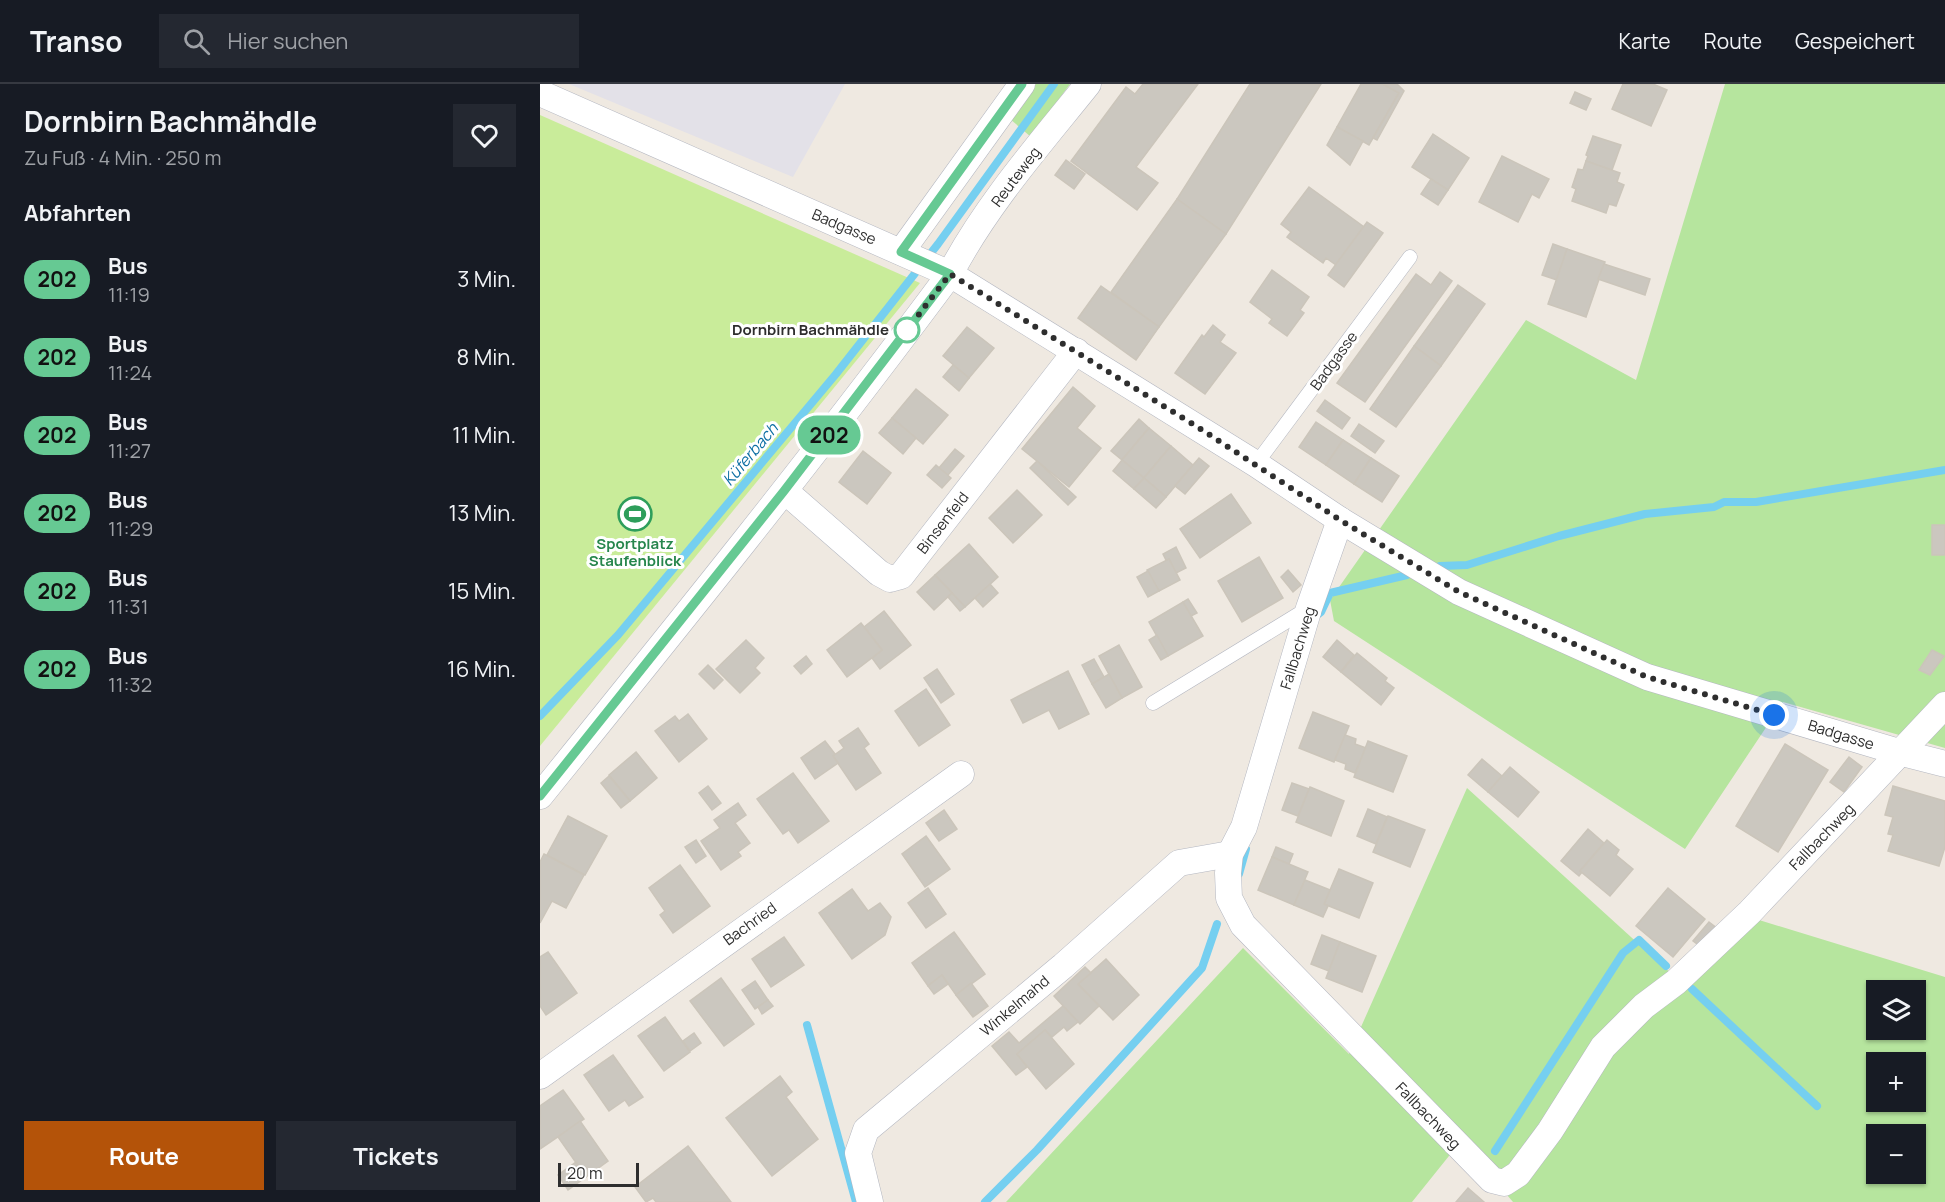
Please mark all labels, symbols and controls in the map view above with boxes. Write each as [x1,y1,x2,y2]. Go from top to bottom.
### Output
search box [159,14,579,68]
text: Transo [30,22,123,60]
icon: search [180,25,213,58]
text: Hier suchen [228,26,348,56]
text: Karte [1619,27,1671,55]
text: Route [1704,27,1762,55]
text: Gespeichert [1795,27,1915,55]
text: Dornbirn Bachmähdle [24,102,317,140]
button: heart [453,104,516,167]
street label: Reuteweg [986,142,1045,211]
text: Zu Fuß · 4 Min. · 250 m [24,144,221,171]
text: Abfahrten [24,198,131,228]
street label: Badgasse [809,204,880,250]
text: Bus [108,251,148,281]
text: 3 Min. [457,264,516,294]
text: 202 [38,265,76,293]
text: 11:19 [108,281,150,308]
marker: Dornbirn Bachmähdle [894,317,920,343]
place label: Dornbirn Bachmähdle [732,319,889,340]
street label: Badgasse [1305,327,1362,394]
text: Bus [108,329,148,359]
text: 8 Min. [457,342,516,372]
text: 202 [38,343,76,371]
text: 11:24 [108,359,152,386]
text: Bus [108,407,148,437]
line badge: 202 [794,416,864,454]
water label: Küferbach [717,418,783,490]
text: 11 Min. [452,420,516,450]
text: 202 [38,421,76,449]
text: 202 [810,421,848,449]
text: 11:27 [108,437,151,464]
text: Bus [108,485,148,515]
street label: Binsenfeld [912,487,973,558]
sports icon: Sportplatz Staufenblick [617,496,653,532]
text: 13 Min. [449,498,516,528]
text: 202 [38,499,76,527]
text: 11:29 [108,515,153,542]
place label: Sportplatz Staufenblick [589,533,682,571]
text: Bus [108,563,148,593]
text: 15 Min. [448,576,516,606]
text: 202 [38,577,76,605]
text: 11:31 [108,593,148,620]
street label: Fallbachweg [1275,604,1320,692]
text: Bus [108,641,148,671]
text: 16 Min. [447,654,516,684]
text: 202 [38,655,76,683]
text: 11:32 [108,671,152,698]
your location [1759,700,1789,730]
street label: Badgasse [1805,715,1877,755]
street label: Fallbachweg [1784,798,1859,875]
street label: Bachried [719,897,781,950]
street label: Winkelmahd [976,970,1054,1041]
map controls [1866,980,1926,1184]
button: layers [1866,980,1926,1040]
button: + [1866,1052,1926,1112]
street label: Fallbachweg [1391,1077,1466,1154]
button: Route [24,1121,264,1190]
button: Tickets [276,1121,516,1190]
button: − [1866,1124,1926,1184]
scale bar [558,1160,639,1188]
text: 20 m [567,1162,603,1184]

